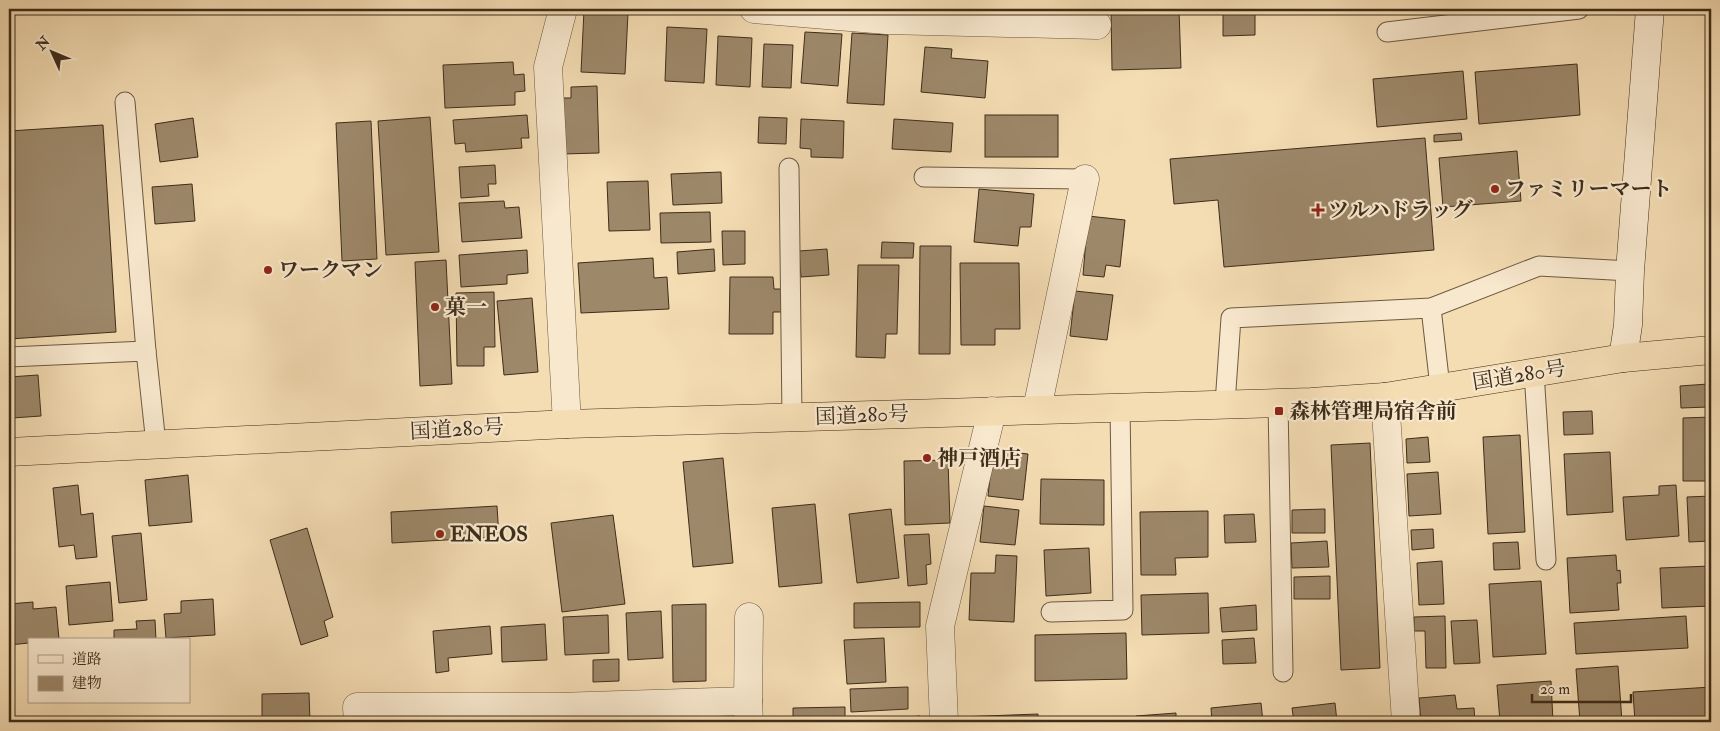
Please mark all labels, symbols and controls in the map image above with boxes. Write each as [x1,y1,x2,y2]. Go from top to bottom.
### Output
north arrow [28,28,78,78]
text: N [32,33,54,54]
place label: ファミリーマート [1505,176,1673,203]
marker: ファミリーマート [1489,183,1501,195]
place label: ツルハドラッグ [1328,197,1473,224]
marker: ツルハドラッグ [1312,204,1324,216]
place label: ワークマン [278,257,383,284]
marker: ワークマン [262,264,274,276]
place label: 菓一 [445,294,487,321]
marker: 菓一 [429,301,441,313]
street label: 国道280号 [1470,355,1568,396]
place label: 森林管理局宿舎前 [1289,398,1457,425]
street label: 国道280号 [814,400,910,431]
marker: 森林管理局宿舎前 [1273,405,1285,417]
street label: 国道280号 [409,414,505,445]
place label: 神戸酒店 [937,445,1021,472]
marker: 神戸酒店 [921,452,933,464]
place label: ENEOS [450,521,528,548]
marker: ENEOS [434,528,446,540]
legend [28,638,190,704]
text: 道路 [72,650,102,669]
scale bar [1532,671,1631,703]
text: 建物 [72,674,102,693]
text: 20 m [1540,680,1570,699]

